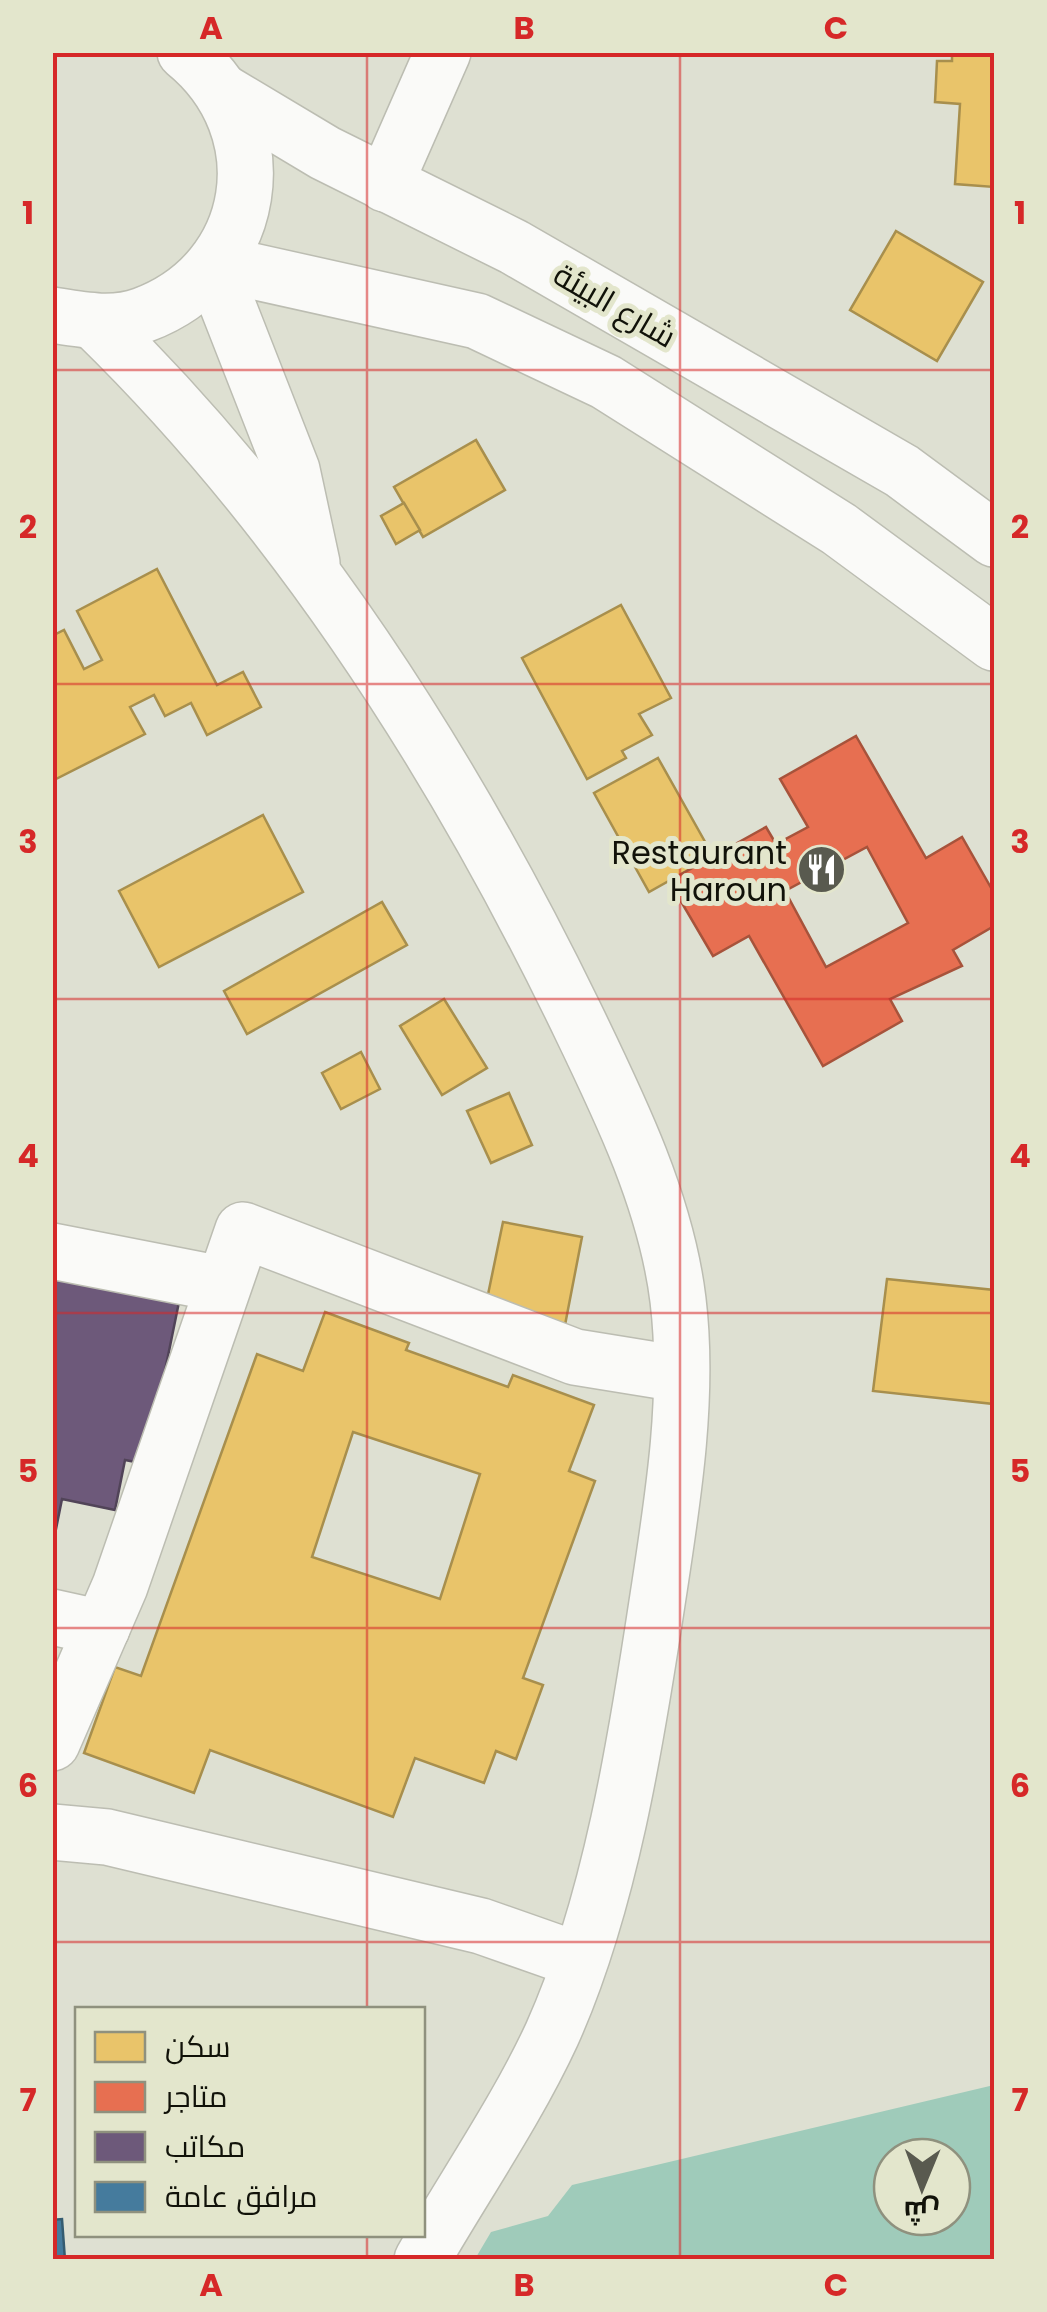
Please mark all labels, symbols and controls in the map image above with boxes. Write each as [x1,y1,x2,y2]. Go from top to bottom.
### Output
text: A [199,5,223,50]
text: B [513,5,535,50]
text: C [824,5,848,50]
text: 1 [22,190,34,235]
text: 1 [1014,190,1026,235]
street label: شارع البيئة [545,252,685,358]
text: 2 [19,504,37,549]
text: 2 [1011,504,1029,549]
text: 3 [18,819,38,864]
text: 3 [1010,819,1030,864]
place label: Restaurant Haroun [612,830,787,912]
restaurant icon: Restaurant Haroun [796,844,848,896]
text: 4 [17,1133,39,1178]
text: 4 [1009,1133,1031,1178]
text: 5 [18,1448,38,1493]
text: 5 [1010,1448,1030,1493]
text: 6 [18,1763,38,1808]
text: 6 [1010,1763,1030,1808]
legend [75,2007,425,2237]
text: سكن [165,2025,231,2068]
text: متاجر [163,2075,228,2118]
text: 7 [19,2077,37,2122]
text: 7 [1011,2077,1029,2122]
text: مكاتب [165,2125,245,2168]
north arrow [872,2137,972,2237]
text: مرافق عامة [165,2175,318,2218]
text: ش [903,2192,940,2231]
text: A [199,2262,223,2307]
text: B [513,2262,535,2307]
text: C [824,2262,848,2307]

